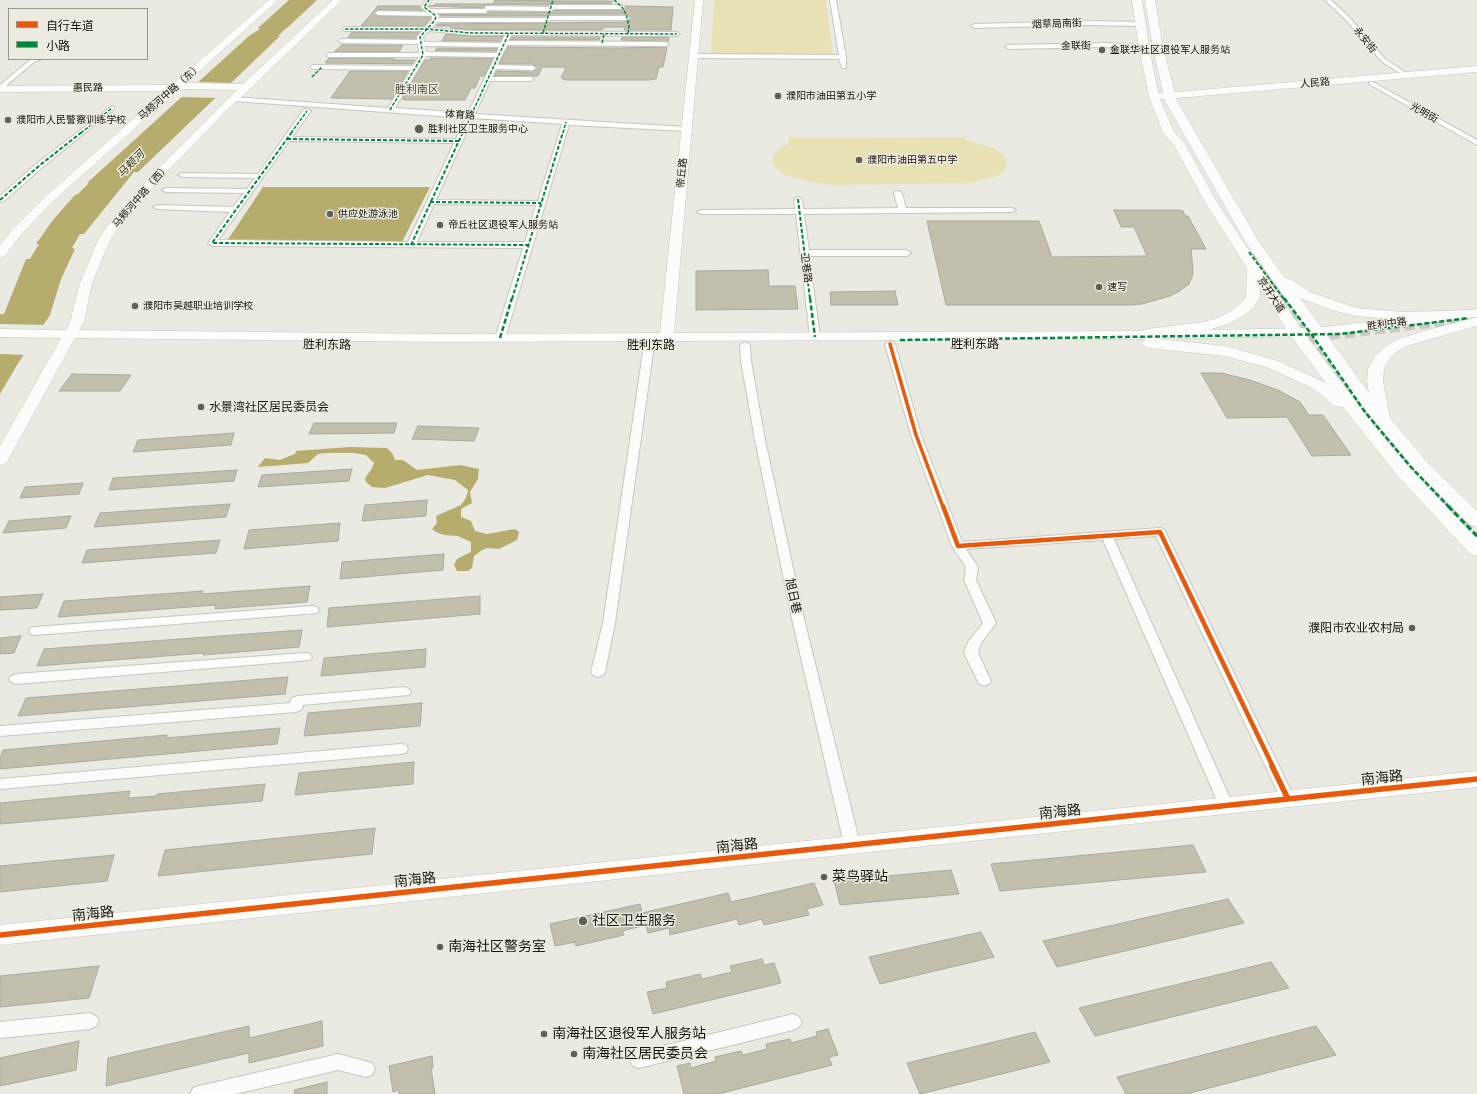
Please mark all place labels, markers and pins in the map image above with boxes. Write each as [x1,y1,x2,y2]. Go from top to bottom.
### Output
place label: 金联华社区退役军人服务站 [1110,44,1230,56]
marker: 金联华社区退役军人服务站 [1097,45,1107,55]
place label: 濮阳市油田第五小学 [786,90,876,102]
marker: 濮阳市油田第五小学 [773,91,783,101]
place label: 濮阳市人民警察训练学校 [16,114,126,126]
marker: 濮阳市人民警察训练学校 [3,115,13,125]
marker: 胜利社区卫生服务中心 [413,123,425,135]
place label: 胜利社区卫生服务中心 [428,123,528,135]
place label: 濮阳市油田第五中学 [867,154,957,166]
marker: 濮阳市油田第五中学 [854,155,864,165]
place label: 供应处游泳池 [338,208,398,220]
marker: 供应处游泳池 [325,209,335,219]
place label: 帝丘社区退役军人服务站 [448,219,558,231]
marker: 帝丘社区退役军人服务站 [435,220,445,230]
place label: 速写 [1107,281,1127,293]
marker: 速写 [1094,282,1104,292]
place label: 濮阳市吴越职业培训学校 [143,300,253,312]
marker: 濮阳市吴越职业培训学校 [130,301,140,311]
place label: 水景湾社区居民委员会 [209,400,329,414]
marker: 水景湾社区居民委员会 [196,402,206,412]
place label: 濮阳市农业农村局 [1308,621,1404,635]
marker: 濮阳市农业农村局 [1407,623,1417,633]
place label: 菜鸟驿站 [832,869,888,885]
marker: 菜鸟驿站 [819,872,829,882]
place label: 社区卫生服务 [592,913,676,929]
marker: 社区卫生服务 [577,915,589,927]
place label: 南海社区警务室 [448,939,546,955]
marker: 南海社区警务室 [435,942,445,952]
place label: 南海社区退役军人服务站 [552,1026,706,1042]
marker: 南海社区退役军人服务站 [539,1029,549,1039]
place label: 南海社区居民委员会 [582,1046,708,1062]
marker: 南海社区居民委员会 [569,1049,579,1059]

